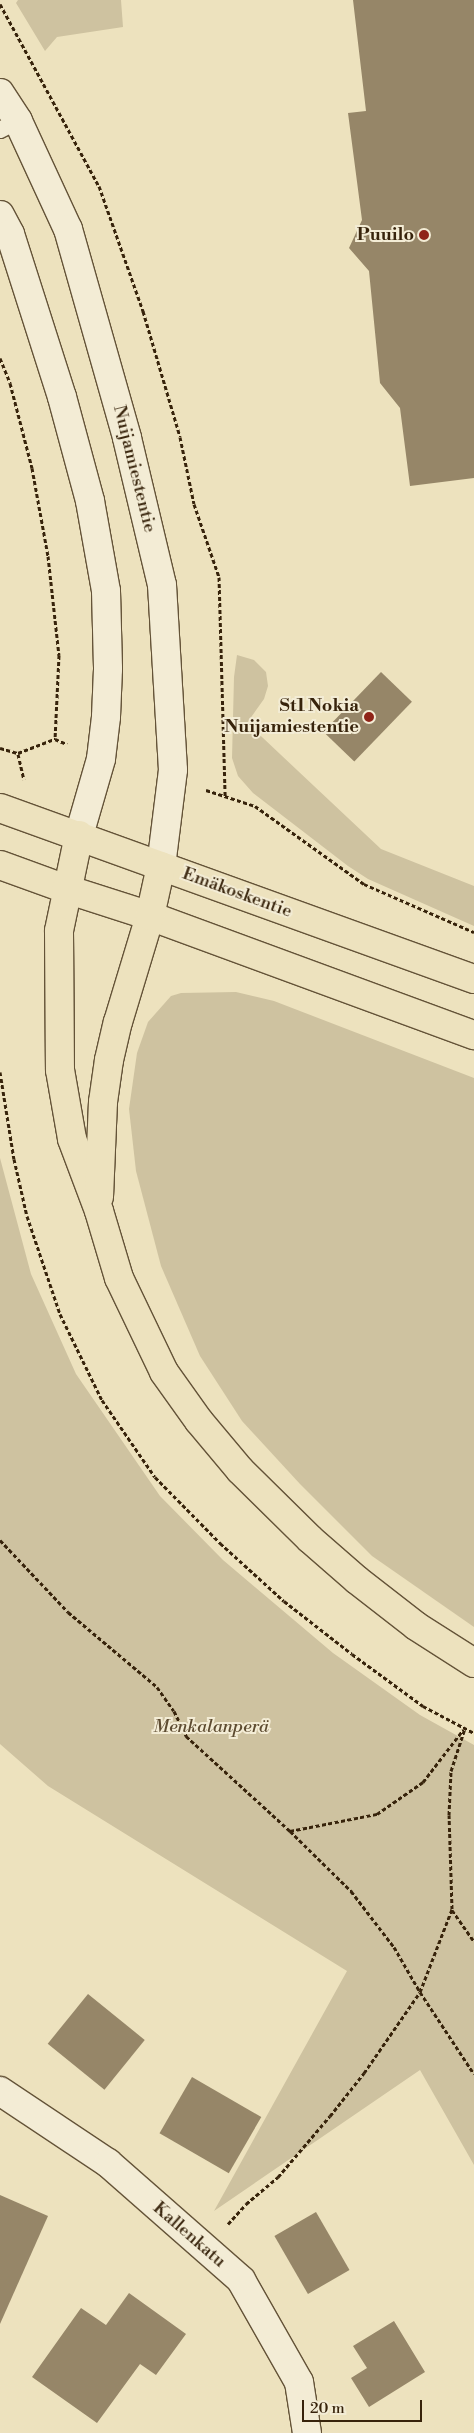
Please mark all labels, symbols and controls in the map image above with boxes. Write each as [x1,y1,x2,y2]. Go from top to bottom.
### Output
place label: Puuilo [357,224,414,246]
marker: Puuilo [418,229,430,241]
street label: Nuijamiestentie [108,403,160,535]
place label: St1 Nokia Nuijamiestentie [224,696,359,739]
marker: St1 Nokia Nuijamiestentie [363,711,375,723]
street label: Emäkoskentie [179,863,295,923]
park label: Menkalanperä [153,1716,269,1738]
street label: Kallenkatu [148,2198,230,2272]
scale bar [304,2390,424,2422]
text: 20 m [310,2399,345,2418]

